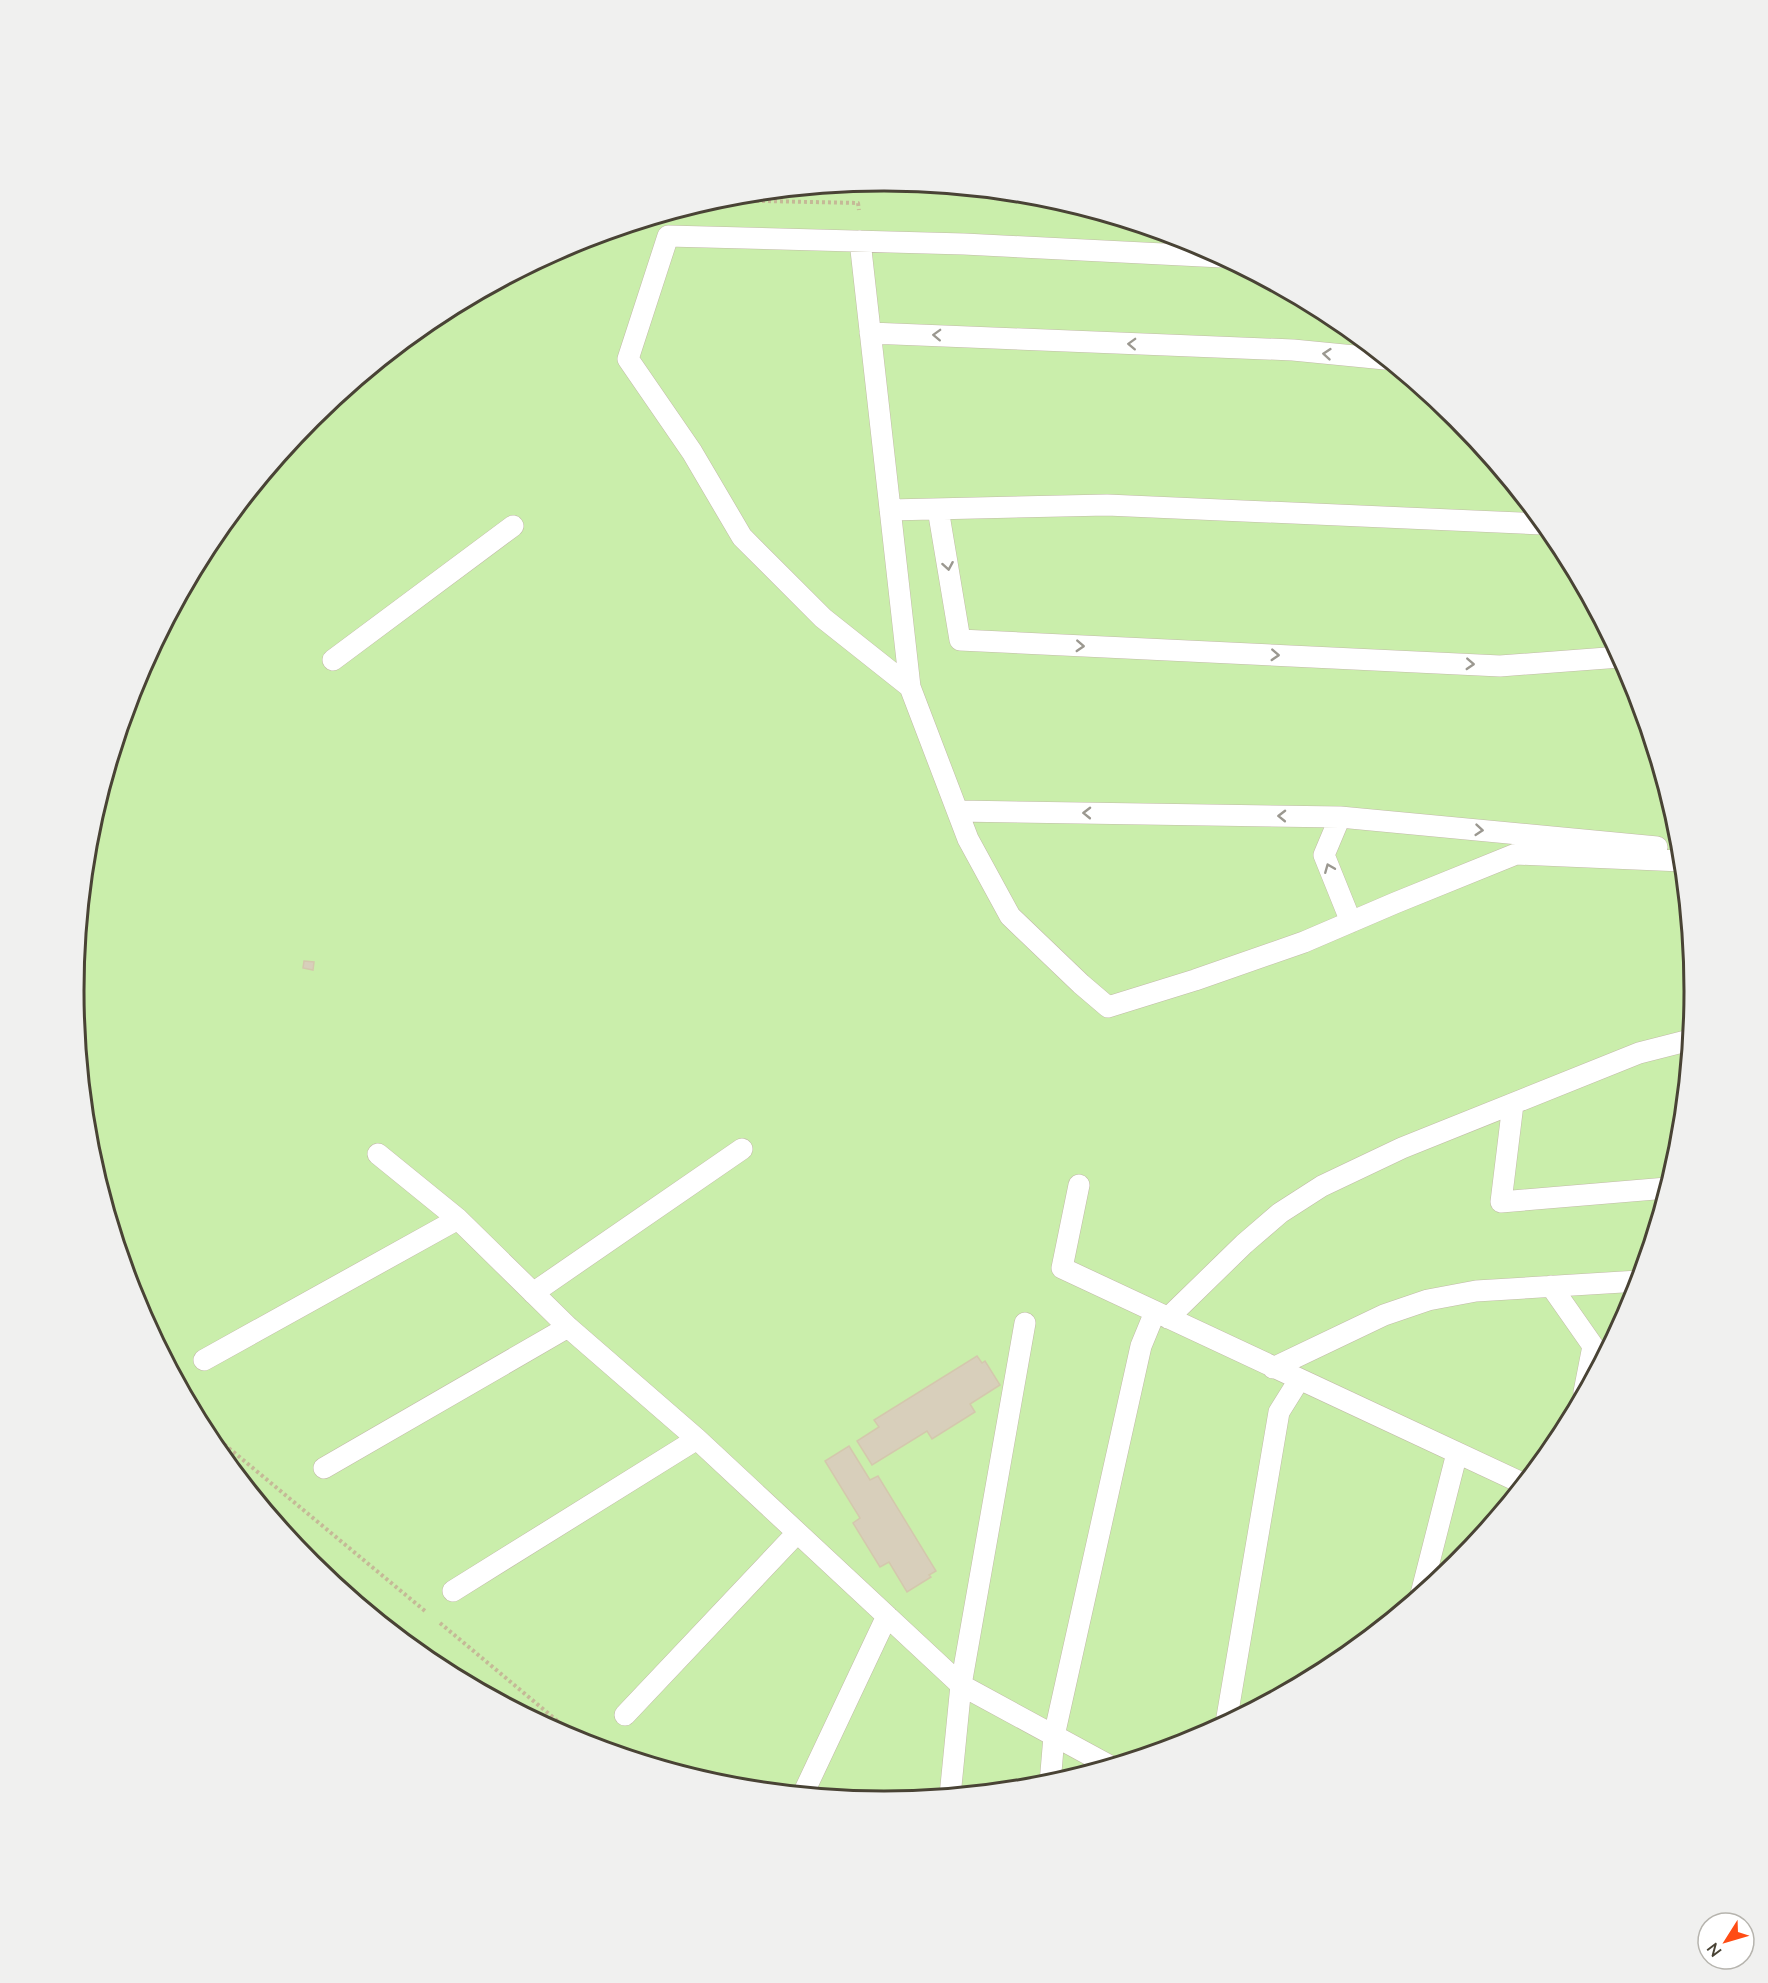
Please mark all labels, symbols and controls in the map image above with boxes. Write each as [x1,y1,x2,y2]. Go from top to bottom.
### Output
one-way arrow [933,329,942,342]
one-way arrow [1127,337,1136,350]
one-way arrow [1322,348,1331,361]
one-way arrow [941,562,953,571]
one-way arrow [1076,639,1085,652]
one-way arrow [1270,648,1279,661]
one-way arrow [1465,658,1474,671]
one-way arrow [1082,807,1091,819]
one-way arrow [1277,810,1286,822]
one-way arrow [1475,823,1484,836]
one-way arrow [1324,863,1336,874]
north arrow [1696,1911,1756,1971]
text: N [1702,1940,1725,1961]

